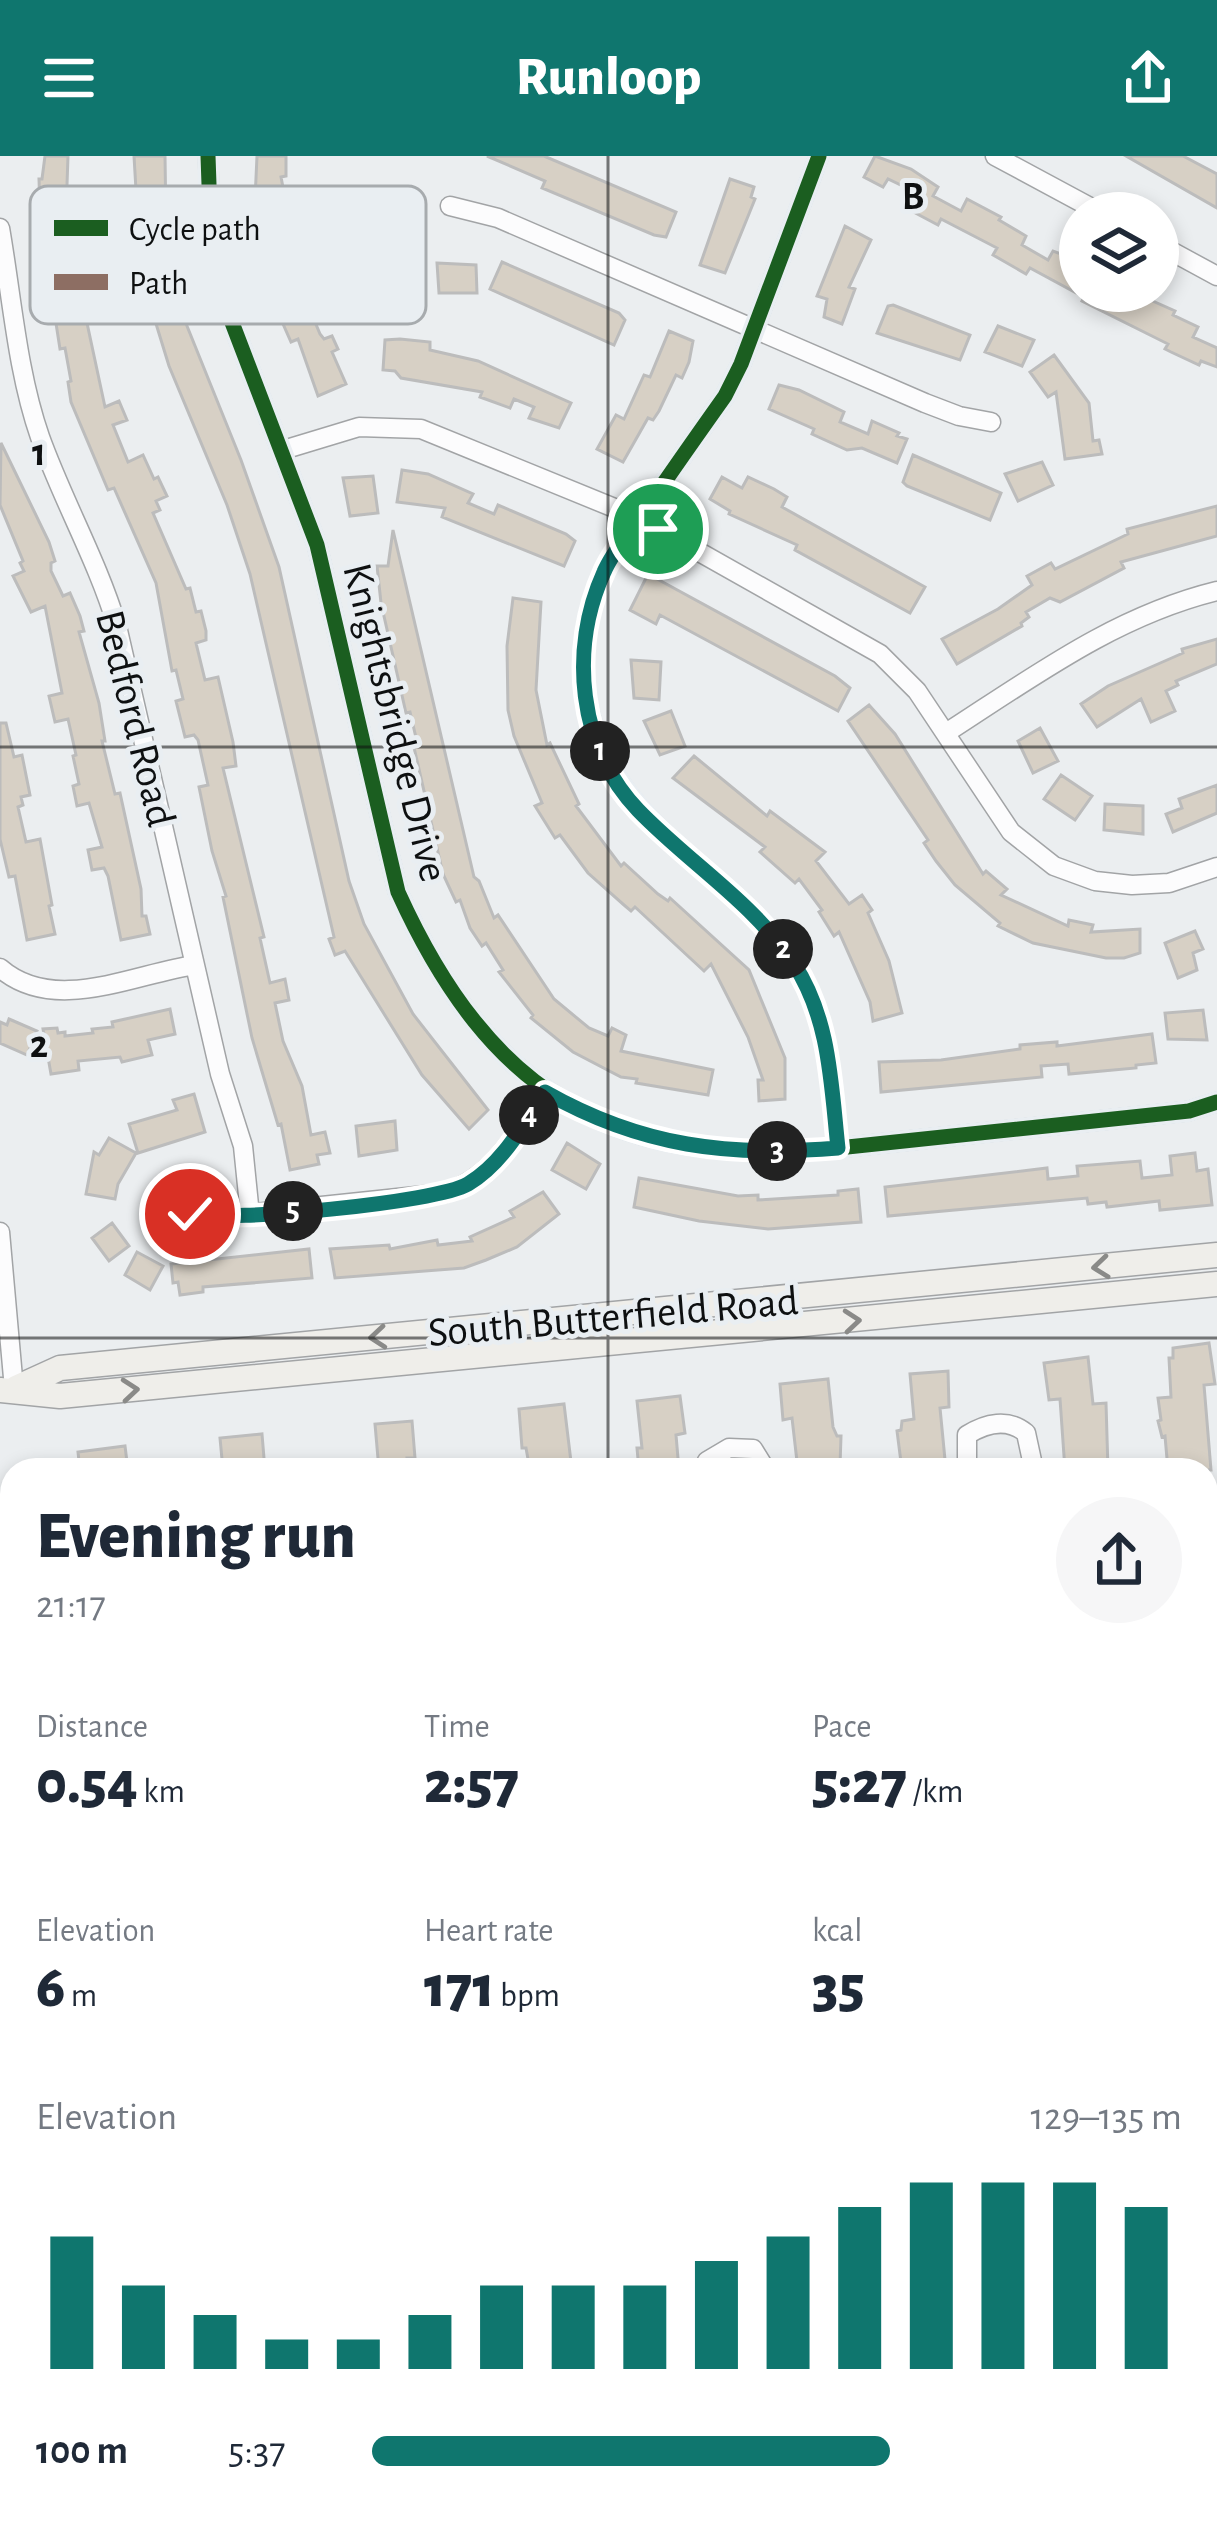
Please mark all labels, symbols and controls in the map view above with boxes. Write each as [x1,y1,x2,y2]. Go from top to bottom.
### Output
icon: menu [36,45,102,111]
icon: share [1115,45,1181,111]
text: Runloop [516,51,701,105]
text: B [902,178,924,217]
legend [30,186,426,324]
map controls [1059,192,1179,312]
button: layers [1059,192,1179,312]
text: Cycle path [129,214,261,247]
text: Path [129,268,188,301]
text: 1 [32,434,46,473]
pin [607,478,709,580]
icon: arrive [625,496,691,562]
street label: Knightsbridge Drive [335,559,455,886]
street label: Bedford Road [88,606,182,831]
pin: 1 [570,721,630,781]
text: 1 [594,734,606,767]
pin: 2 [753,919,813,979]
text: 2 [775,932,791,965]
text: 2 [30,1026,48,1065]
pin: 4 [499,1085,559,1145]
text: 4 [521,1098,537,1131]
pin: 3 [747,1121,807,1181]
text: 3 [770,1134,784,1167]
pin [139,1163,241,1265]
icon: check [157,1181,223,1247]
pin: 5 [263,1181,323,1241]
text: 5 [286,1194,300,1227]
one-way arrow [1091,1254,1110,1279]
street label: South Butterfield Road [426,1280,800,1354]
one-way arrow [843,1309,862,1334]
one-way arrow [368,1324,387,1349]
one-way arrow [121,1378,140,1403]
button: share [1056,1497,1182,1623]
text: Evening run [36,1504,356,1570]
text: 21:17 [36,1586,106,1625]
text: Distance [36,1711,148,1744]
text: Time [424,1711,490,1744]
text: Pace [812,1711,871,1744]
text: 0.54 [36,1754,138,1814]
text: 2:57 [424,1754,519,1814]
text: 5:27 [812,1754,907,1814]
text: km [138,1776,185,1809]
text: /km [907,1776,963,1809]
text: Elevation [36,1915,155,1948]
text: Heart rate [424,1915,554,1948]
text: kcal [812,1915,862,1948]
text: 6 [36,1958,65,2018]
text: 171 [424,1958,495,2018]
text: 35 [812,1958,865,2018]
text: m [65,1980,97,2013]
text: bpm [495,1980,560,2013]
text: Elevation [36,2098,177,2137]
text: 129–135 m [1031,2098,1182,2137]
text: 100 m [36,2432,128,2471]
text: 5:37 [228,2432,286,2471]

